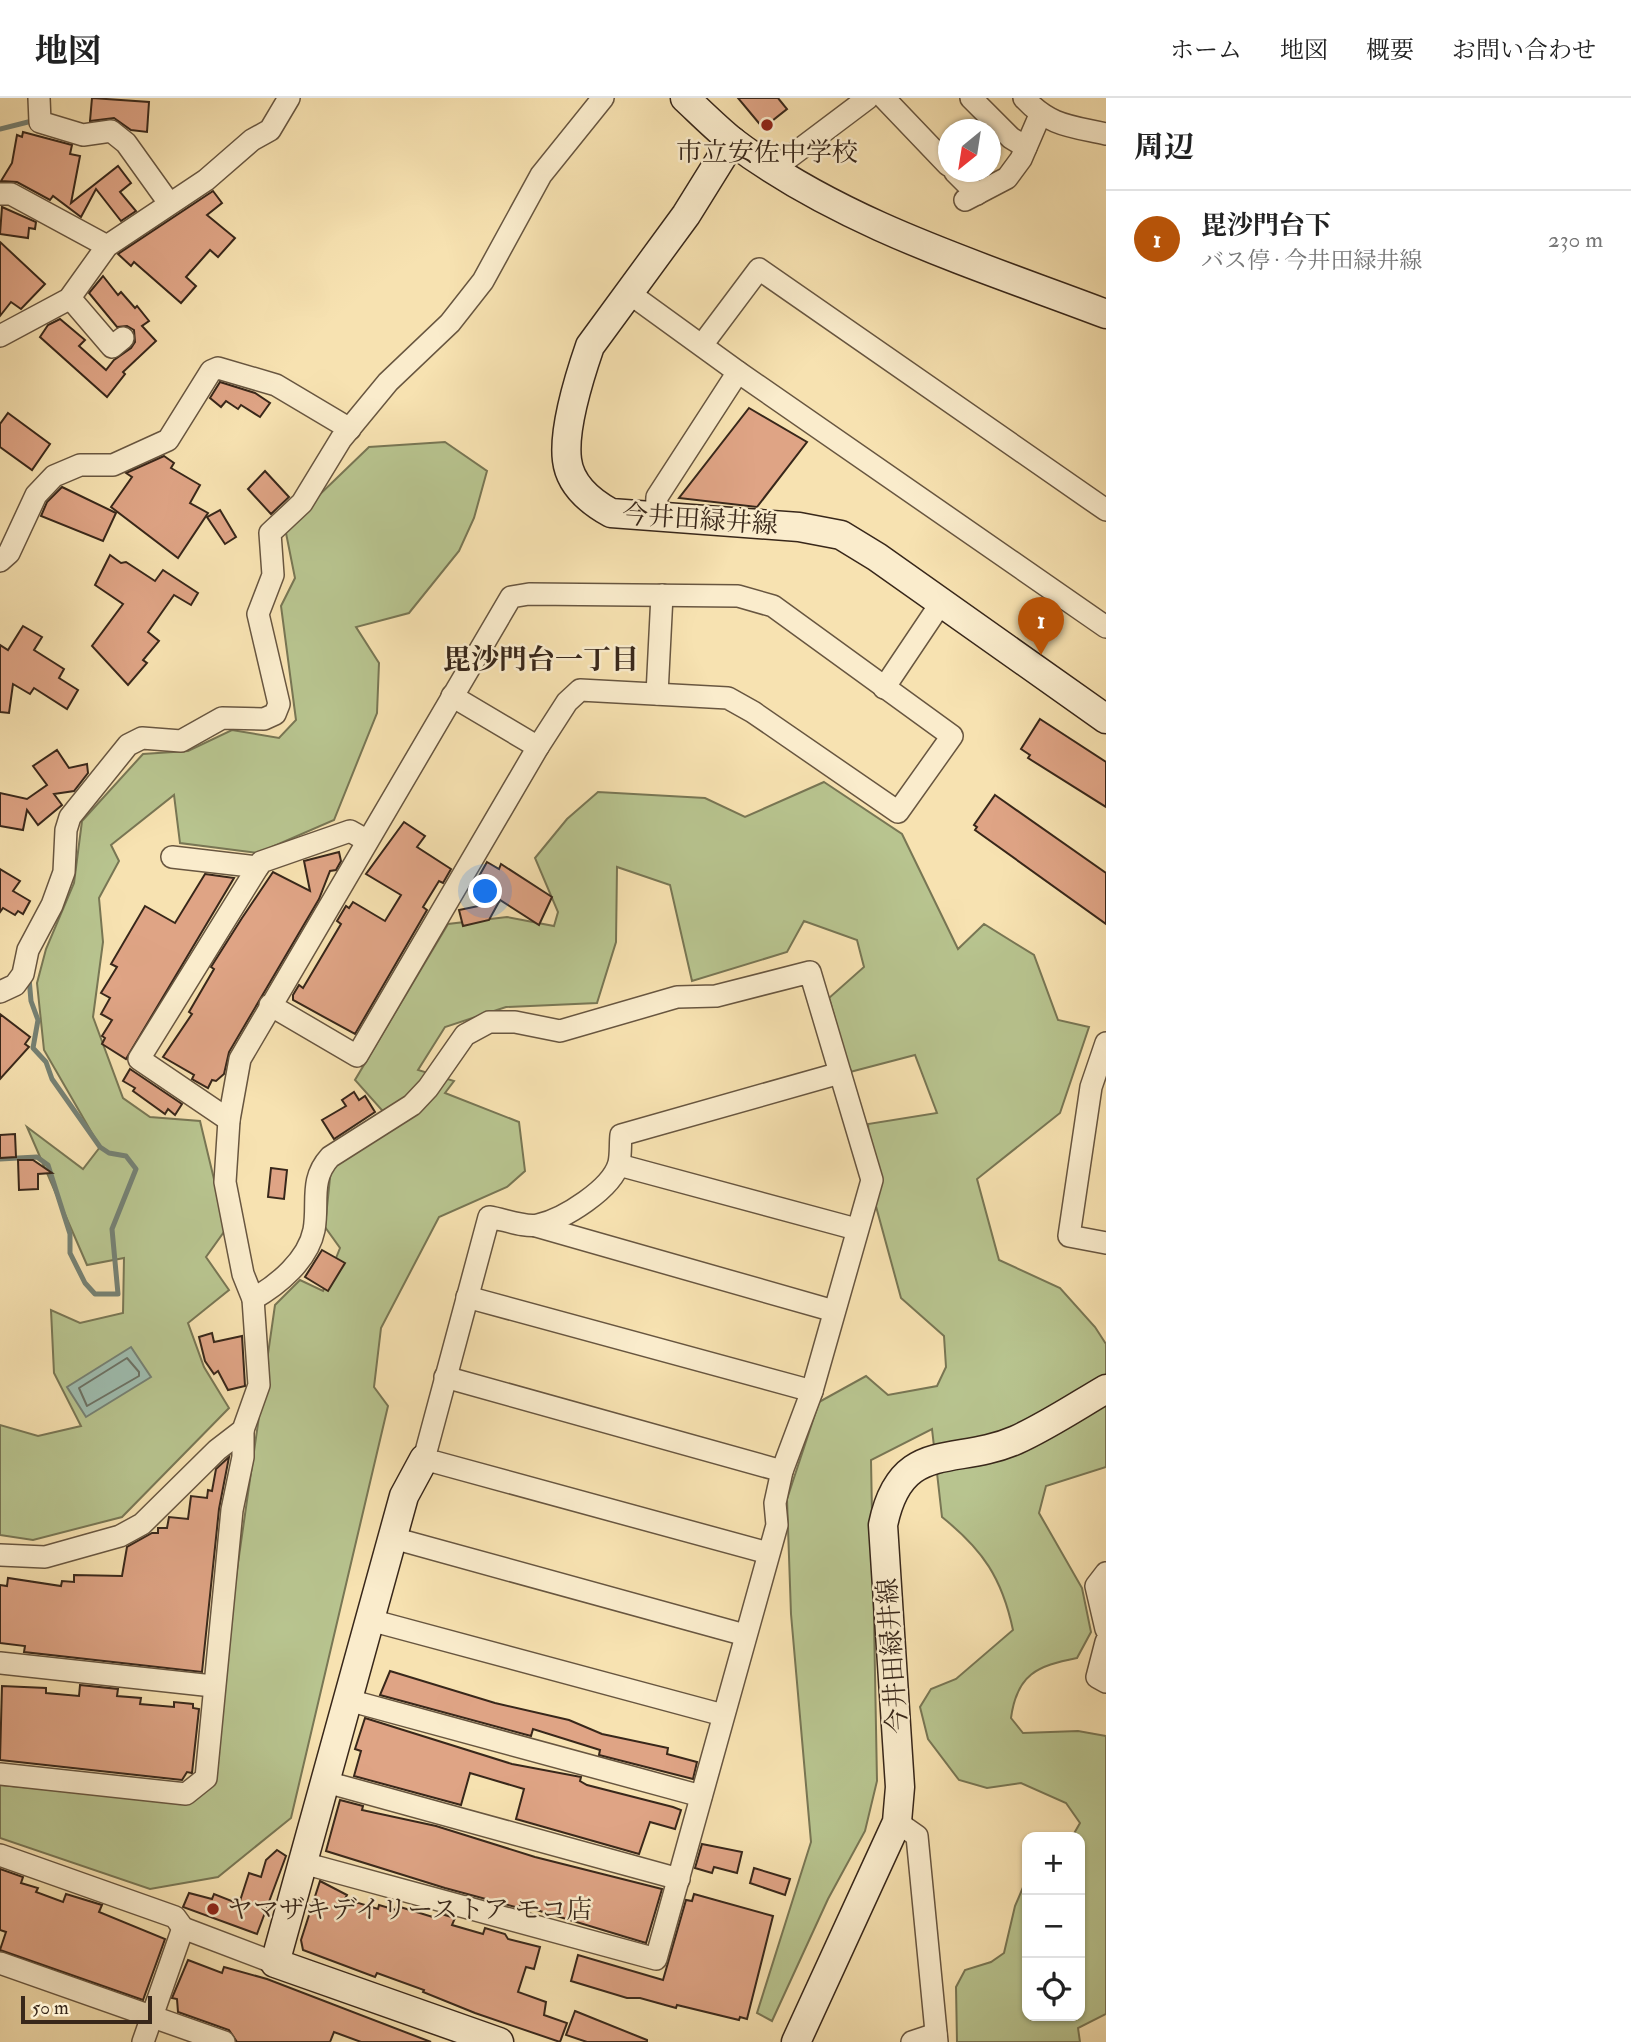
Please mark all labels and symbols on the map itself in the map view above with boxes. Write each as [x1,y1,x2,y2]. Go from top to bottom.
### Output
marker: 市立安佐中学校 [759,117,775,133]
north arrow [938,119,1001,182]
place label: 市立安佐中学校 [676,137,858,169]
street label: 今井田緑井線 [621,499,779,541]
pin: 1 [1018,597,1064,655]
district label: 毘沙門台一丁目 [443,643,639,678]
your location [468,874,502,908]
street label: 今井田緑井線 [872,1577,914,1735]
place label: ヤマザキデイリーストア モコ店 [227,1894,593,1926]
marker: ヤマザキデイリーストア モコ店 [205,1901,221,1917]
scale bar [21,1993,152,2025]

